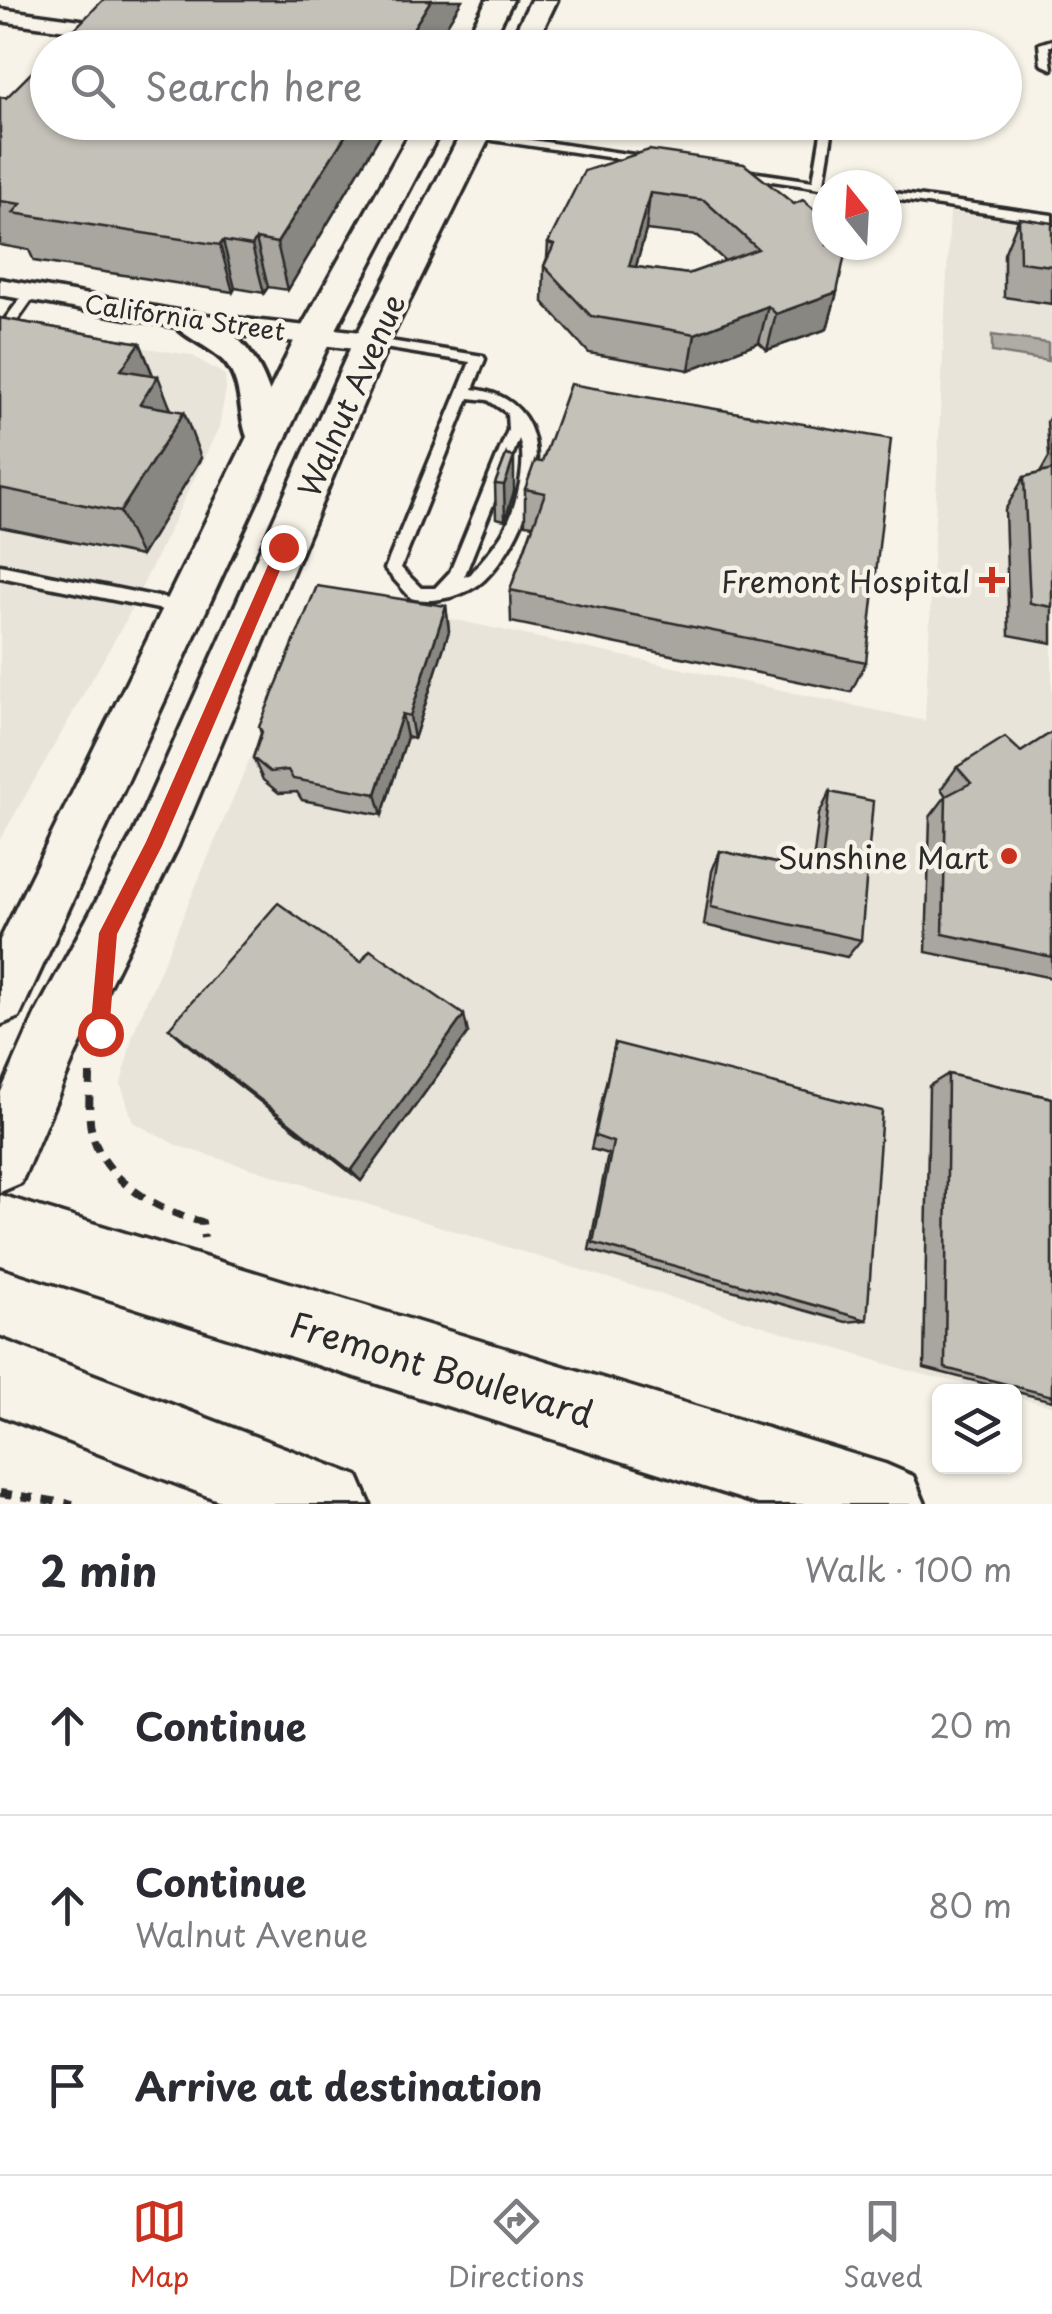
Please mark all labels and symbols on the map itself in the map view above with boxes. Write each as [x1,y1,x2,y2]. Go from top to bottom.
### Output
north arrow [812,170,902,260]
street label: California Street [82,284,288,350]
street label: Walnut Avenue [285,286,415,504]
route end [261,525,307,571]
place label: Fremont Hospital [721,558,970,603]
marker: Fremont Hospital [979,567,1005,593]
place label: Sunshine Mart [778,834,989,879]
marker: Sunshine Mart [998,845,1020,867]
route start [78,1011,124,1057]
street label: Fremont Boulevard [284,1297,600,1439]

